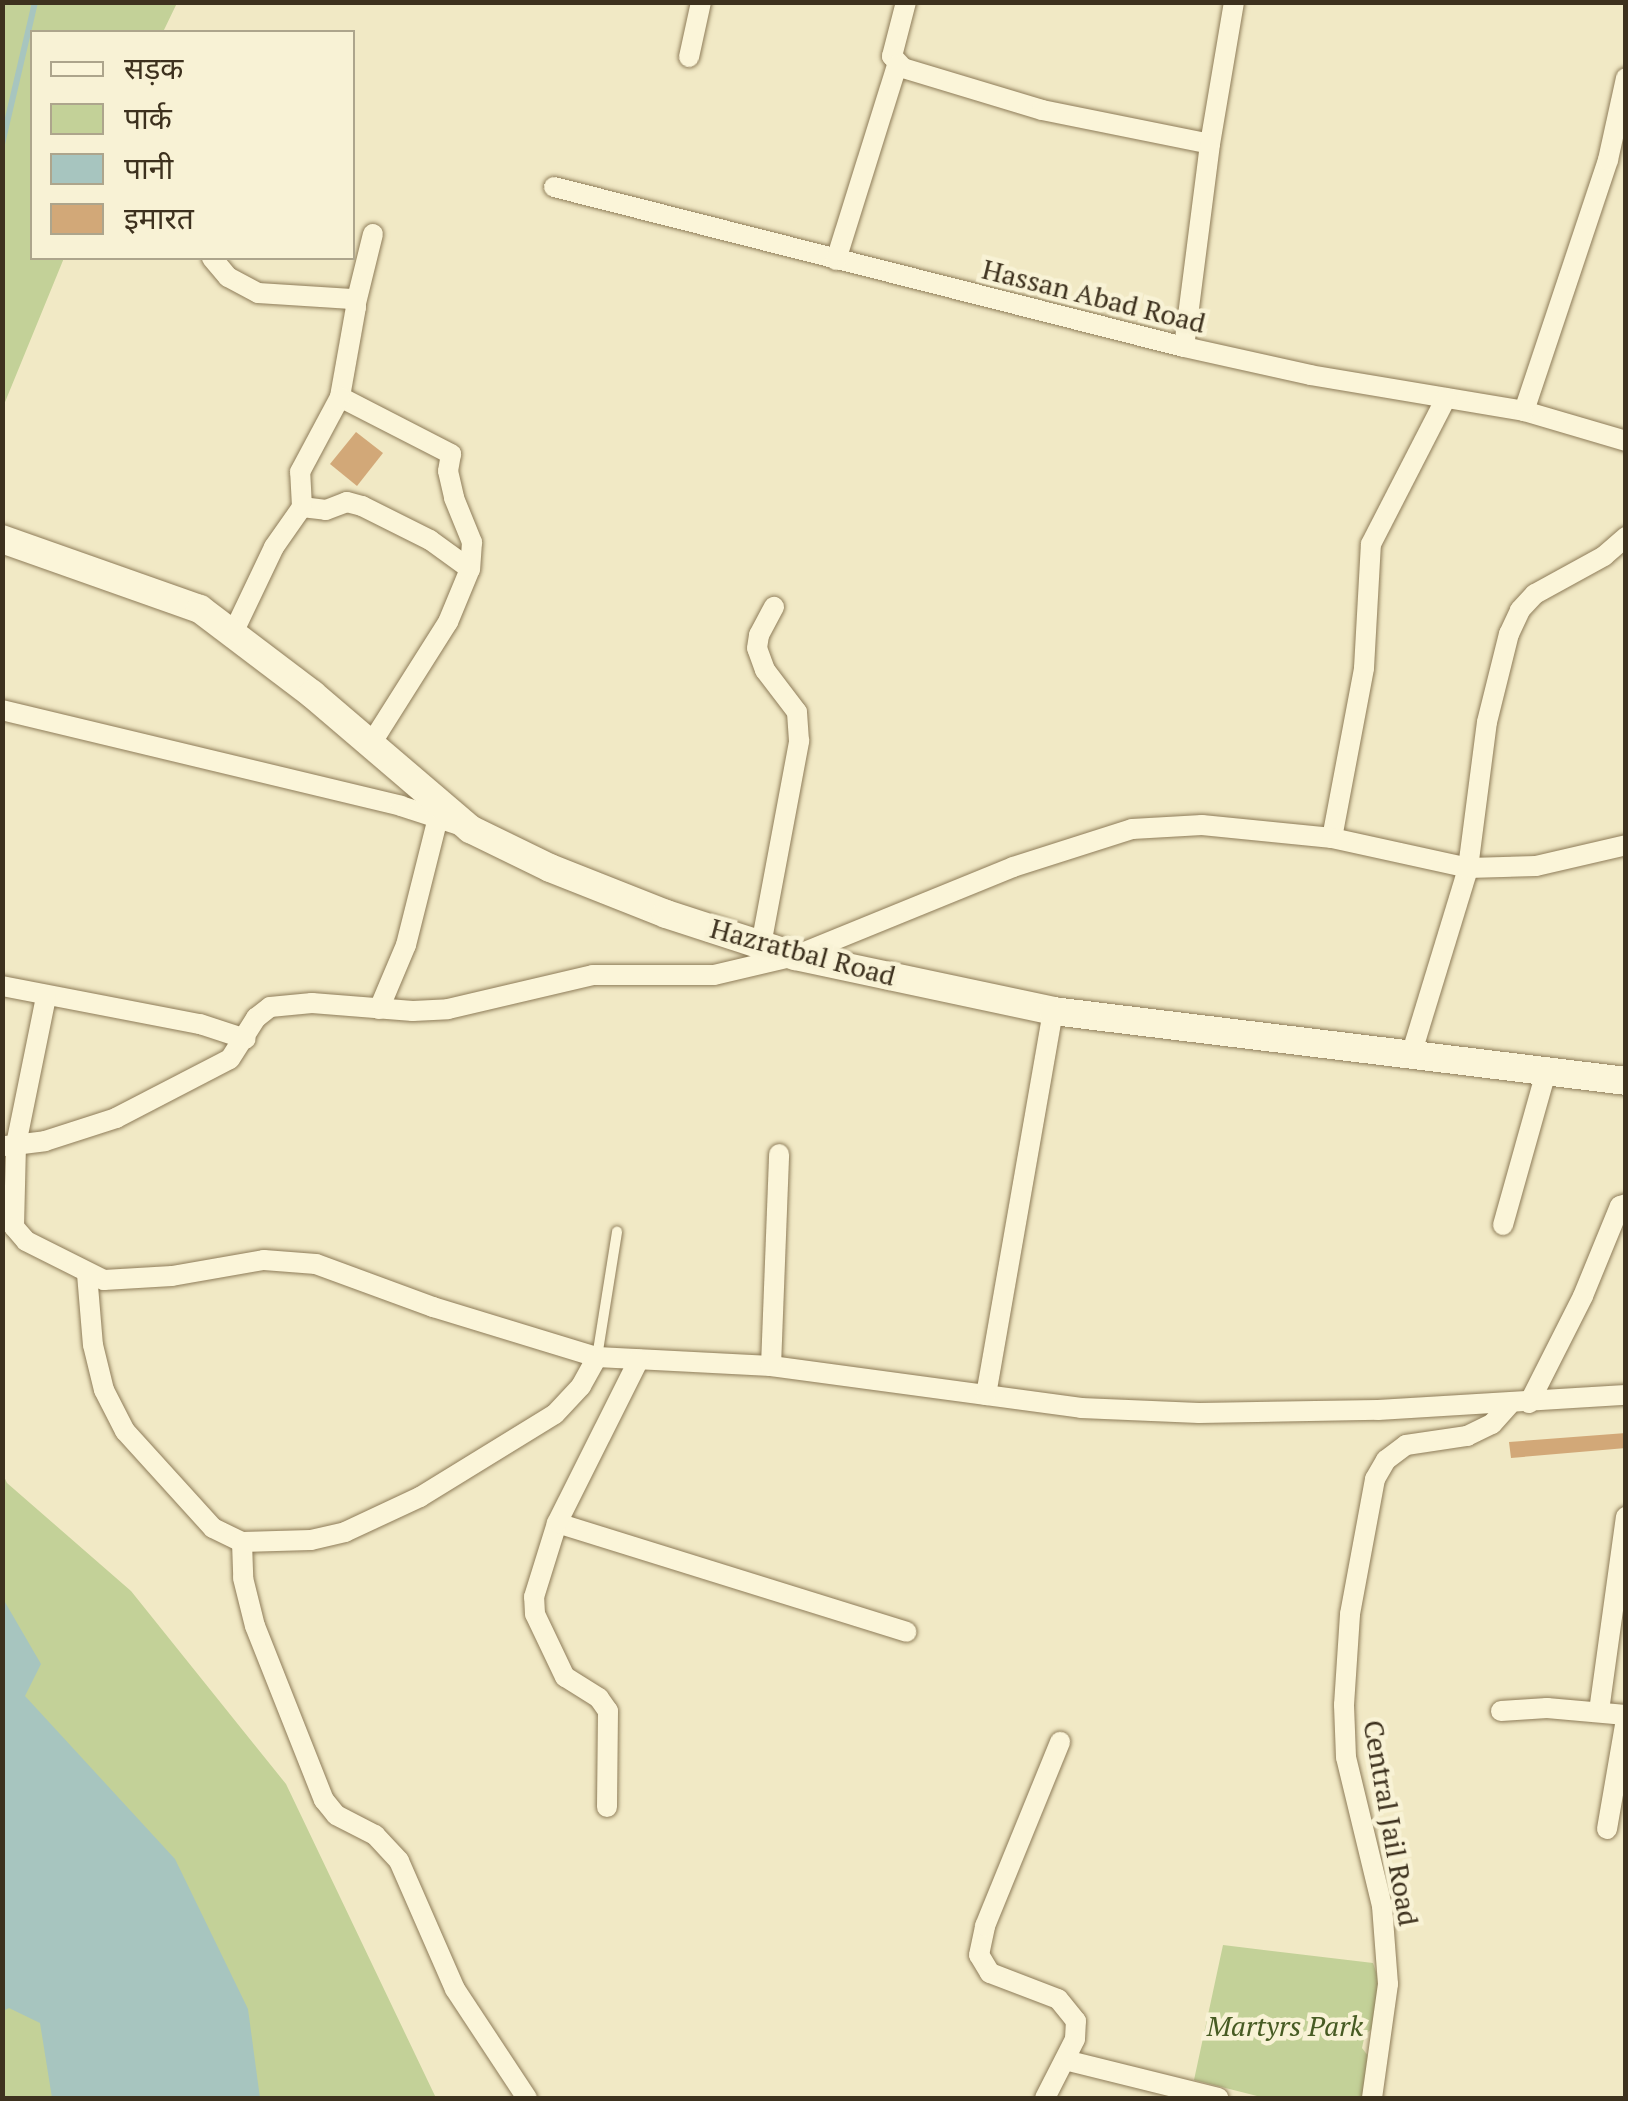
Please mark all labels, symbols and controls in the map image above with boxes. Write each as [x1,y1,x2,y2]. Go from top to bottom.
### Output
legend [30,30,355,260]
text: सड़क [124,48,183,88]
text: पार्क [124,98,172,138]
text: पानी [124,148,173,188]
text: इमारत [124,198,194,238]
street label: Hassan Abad Road [979,252,1209,340]
street label: Hazratbal Road [707,911,899,993]
street label: Central Jail Road [1356,1717,1426,1929]
park label: Martyrs Park [1207,2009,1363,2043]

